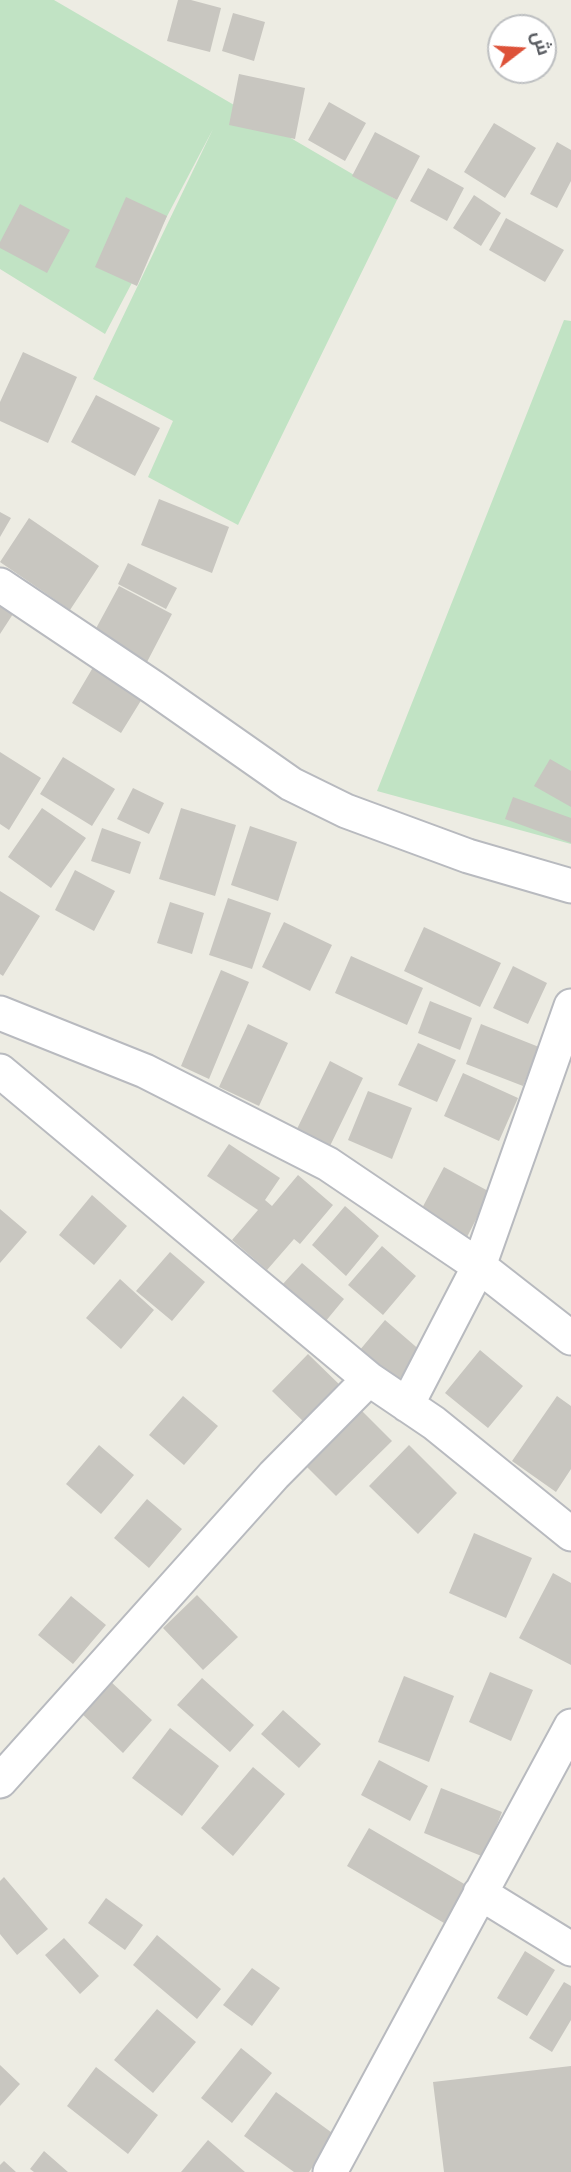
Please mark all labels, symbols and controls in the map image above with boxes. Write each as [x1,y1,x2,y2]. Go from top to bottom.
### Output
north arrow [487,14,557,84]
text: ش [528,29,553,58]

